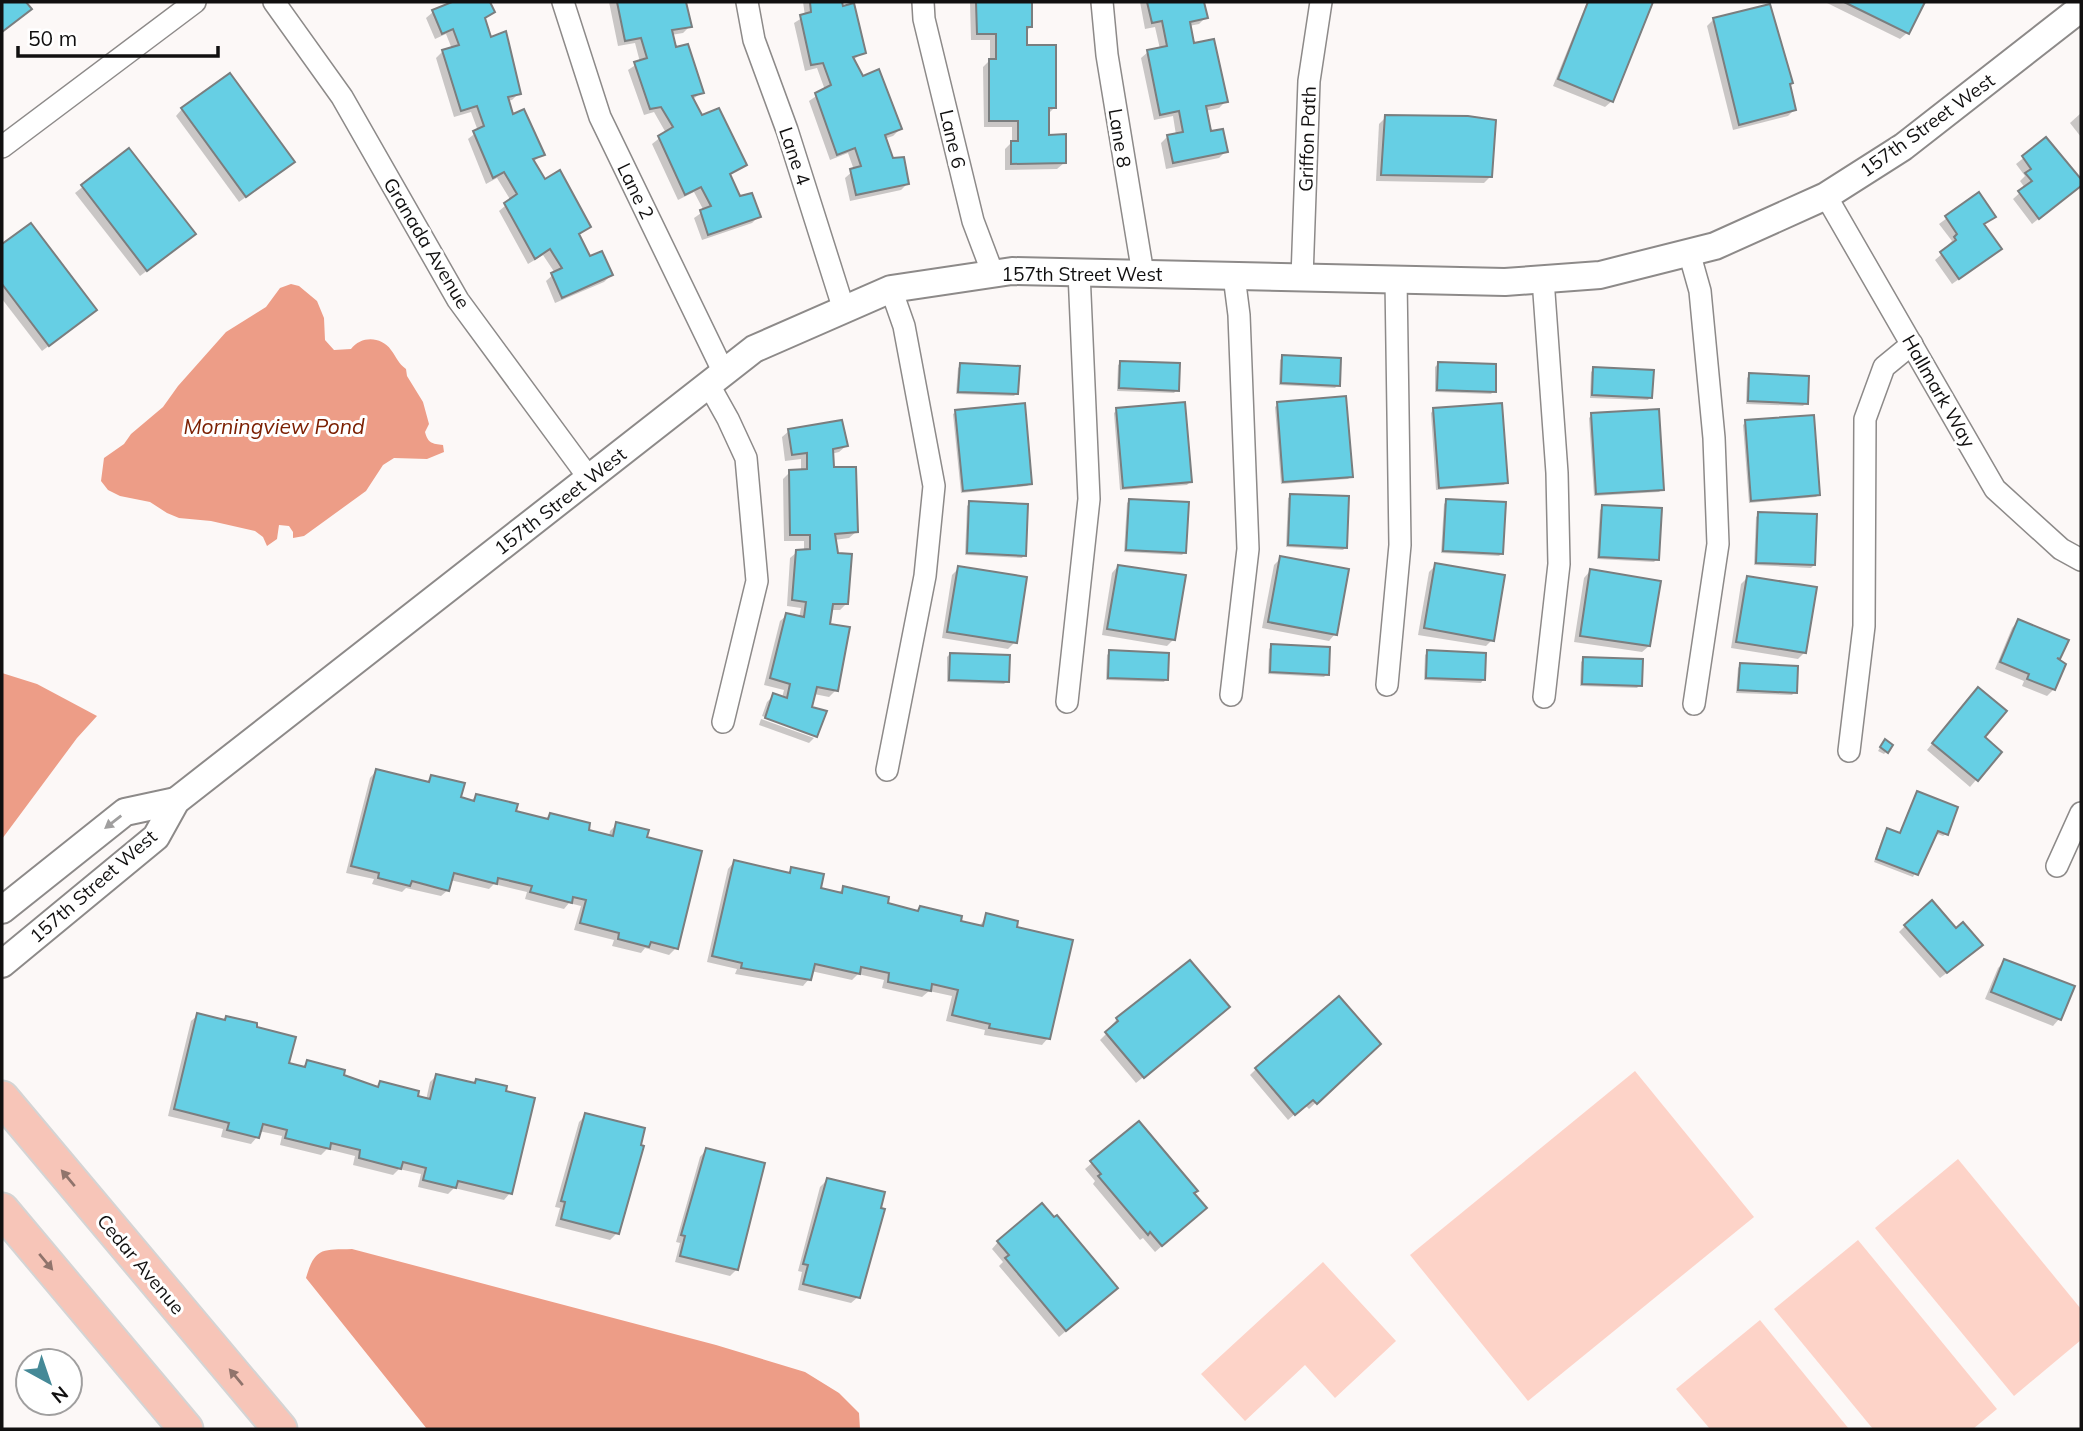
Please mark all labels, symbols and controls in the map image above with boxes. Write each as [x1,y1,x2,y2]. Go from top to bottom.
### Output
scale bar [18,14,217,58]
text: 50 m [28,25,77,51]
street label: 157th Street West [1855,68,1999,182]
street label: Griffon Path [1293,86,1321,192]
street label: Lane 6 [935,107,971,171]
street label: Lane 8 [1103,107,1137,169]
street label: Lane 4 [774,124,816,188]
street label: Lane 2 [612,159,660,223]
street label: Granada Avenue [378,173,476,313]
street label: 157th Street West [1002,262,1163,286]
street label: Hallmark Way [1897,330,1981,452]
water label: Morningview Pond [183,413,365,439]
street label: 157th Street West [489,442,631,560]
one-way arrow [104,815,122,830]
street label: 157th Street West [24,824,162,948]
one-way arrow [61,1169,76,1186]
street label: Cedar Avenue [92,1209,190,1319]
one-way arrow [38,1253,53,1271]
north arrow [14,1347,84,1417]
one-way arrow [228,1368,244,1386]
text: N [47,1381,73,1409]

